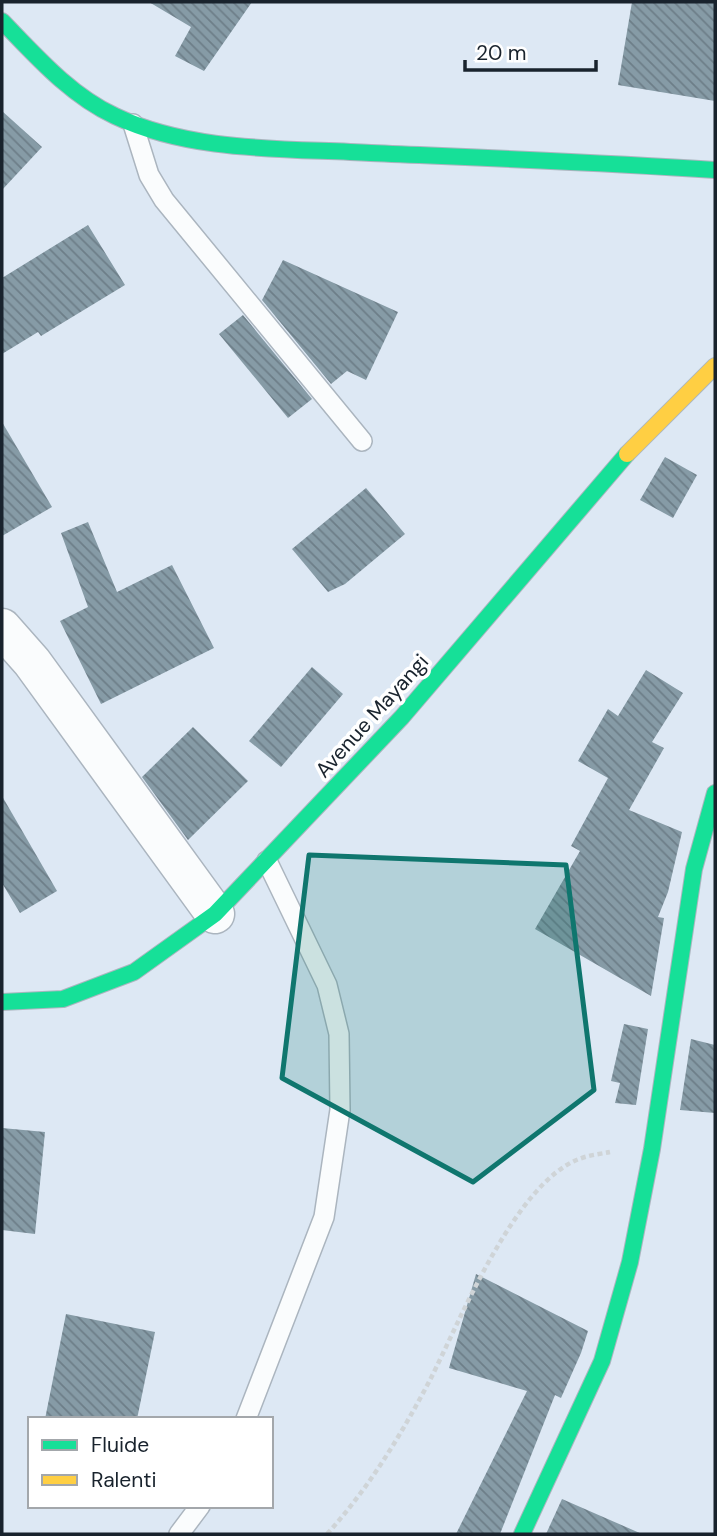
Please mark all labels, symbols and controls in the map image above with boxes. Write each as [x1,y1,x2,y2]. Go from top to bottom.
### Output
scale bar [465,28,596,72]
text: 20 m [476,39,527,67]
street label: Avenue Mayangi [309,648,435,784]
legend [28,1417,273,1508]
text: Fluide [91,1431,149,1459]
text: Ralenti [91,1466,157,1494]

